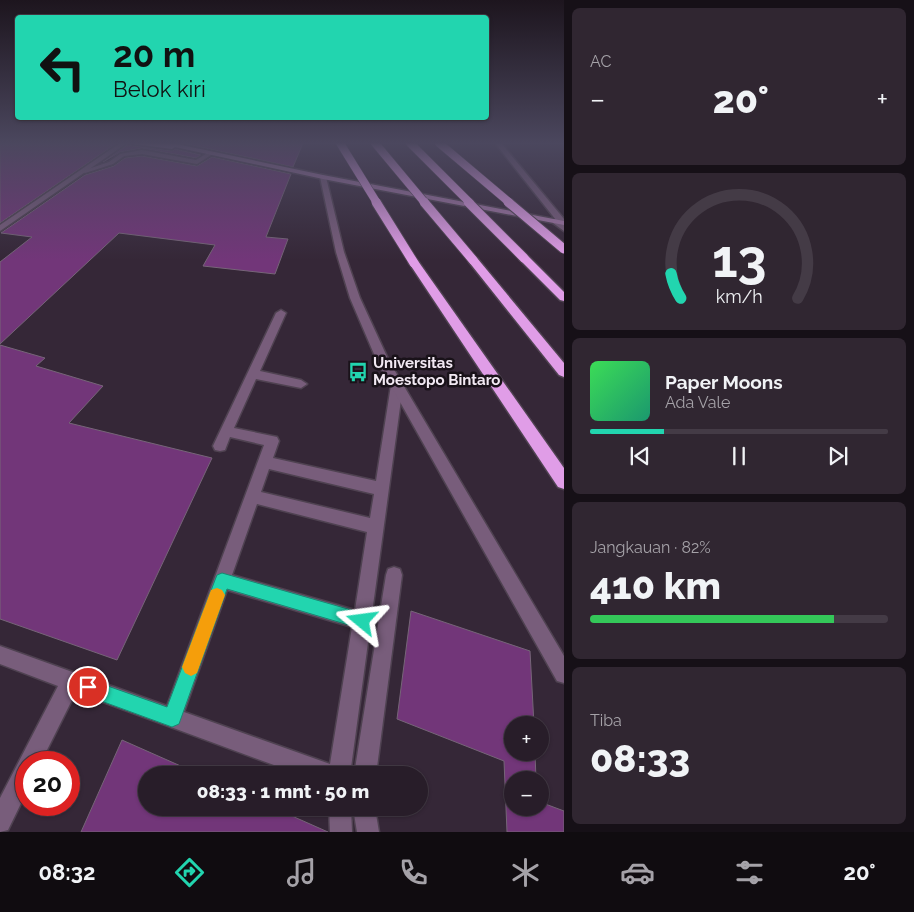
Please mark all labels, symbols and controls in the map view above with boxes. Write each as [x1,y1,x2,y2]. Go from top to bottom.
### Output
text: 20 m [113,34,195,75]
icon: left [30,35,95,100]
text: AC [590,52,611,71]
text: Belok kiri [113,76,206,102]
text: 20° [713,77,769,122]
text: − [590,83,605,116]
text: + [876,83,888,116]
text: 13 [712,228,766,289]
text: km/h [715,286,763,307]
place label: Universitas Moestopo Bintaro [373,354,500,389]
bus stop icon: Universitas Moestopo Bintaro [347,361,369,383]
text: Paper Moons [665,371,783,393]
text: Ada Vale [665,393,730,412]
icon: previous [626,442,654,470]
icon: pause [725,442,753,470]
icon: next [824,442,852,470]
text: Jangkauan · 82% [590,538,711,557]
text: 410 km [590,563,721,608]
position arrow [335,594,387,646]
pin [67,666,109,708]
icon: arrive [74,673,102,701]
text: Tiba [590,711,622,730]
map controls [504,716,549,816]
button: + [504,716,549,761]
text: 08:33 [590,736,690,781]
speed limit sign: 20 [15,751,80,816]
button: − [504,771,549,816]
text: 08:33 · 1 mnt · 50 m [197,780,369,802]
icon: directions [172,855,207,890]
icon: music [284,855,319,890]
icon: phone [396,855,431,890]
icon: climate [508,855,543,890]
icon: car [620,855,655,890]
icon: filters [732,855,767,890]
text: 08:32 [38,859,95,885]
text: 20° [844,859,875,885]

